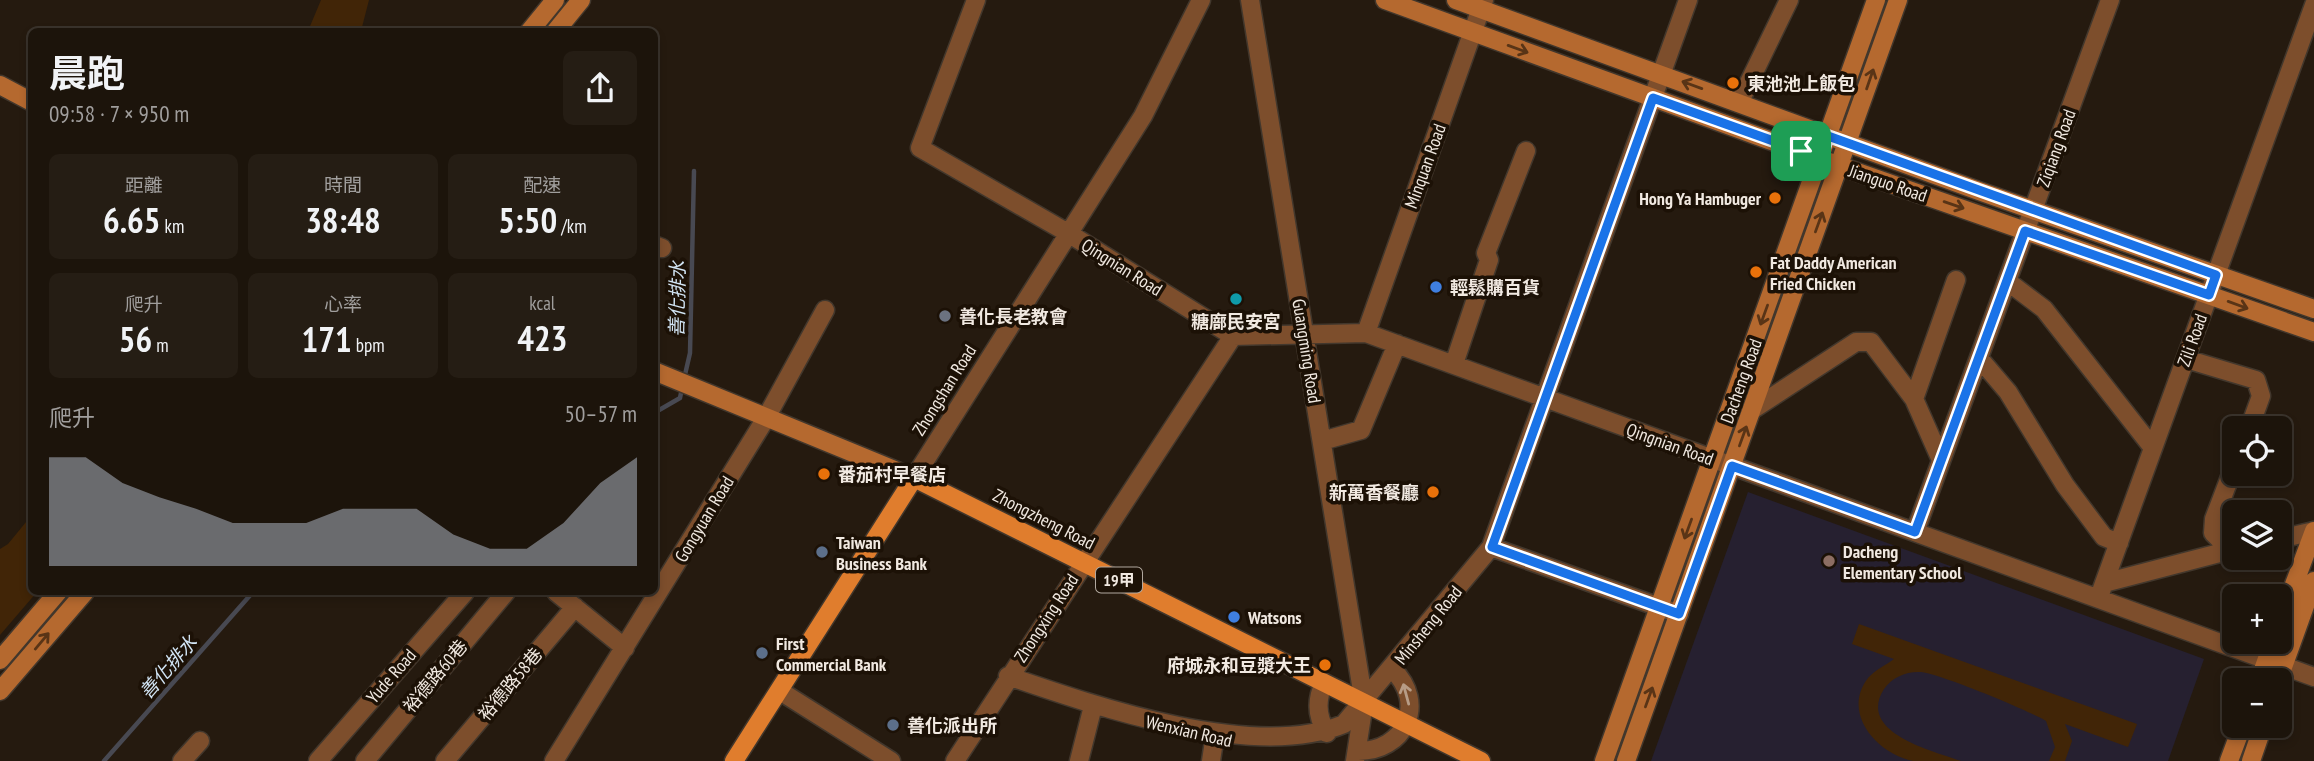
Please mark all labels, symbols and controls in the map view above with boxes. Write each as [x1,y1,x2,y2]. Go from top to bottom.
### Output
one-way arrow [1507,43,1529,56]
text: 晨跑 [49,48,125,97]
button: share [563,51,637,125]
one-way arrow [1865,68,1877,90]
place label: 東池池上飯包 [1747,72,1855,95]
marker: 東池池上飯包 [1725,75,1741,91]
one-way arrow [1681,78,1703,91]
text: 09:58 · 7 × 950 m [49,99,189,128]
street label: Ziqiang Road [2031,106,2081,190]
street label: Minquan Road [1399,120,1451,212]
pin [1771,121,1831,181]
icon: arrive [1782,132,1820,170]
street label: Jianguo Road [1845,159,1930,207]
text: 距離 [125,173,163,197]
text: 時間 [324,173,362,197]
text: 配速 [523,173,561,197]
place label: Hong Ya Hambuger [1639,187,1762,210]
marker: Hong Ya Hambuger [1767,190,1783,206]
text: 6.65 [103,197,161,243]
text: 38:48 [305,197,381,243]
text: 5:50 [498,197,557,243]
one-way arrow [1943,200,1965,213]
one-way arrow [1814,212,1826,234]
text: km [161,214,184,238]
text: /km [557,214,587,238]
street label: Qingnian Road [1077,233,1167,301]
place label: Fat Daddy American Fried Chicken [1770,251,1897,295]
water label: 善化排水 [664,260,690,337]
marker: Fat Daddy American Fried Chicken [1748,264,1764,280]
place label: 輕鬆購百貨 [1450,276,1540,299]
marker: 輕鬆購百貨 [1428,279,1444,295]
text: kcal [529,291,555,315]
marker: 糖廍民安宮 [1228,291,1244,307]
text: 爬升 [125,292,163,316]
text: 心率 [324,292,362,316]
street label: Guangming Road [1287,297,1327,405]
one-way arrow [2227,300,2249,312]
one-way arrow [1757,303,1770,325]
place label: 善化長老教會 [959,305,1068,328]
marker: 善化長老教會 [937,308,953,324]
place label: 糖廍民安宮 [1191,310,1281,333]
street label: Zili Road [2172,310,2212,370]
text: 423 [517,315,567,361]
text: 56 [119,316,152,362]
text: 171 [301,316,352,362]
text: m [152,333,169,357]
text: bpm [352,333,385,357]
street label: Dacheng Road [1715,335,1767,427]
street label: Zhongshan Road [907,340,981,440]
text: 50–57 m [565,399,637,428]
text: 爬升 [49,403,95,432]
map controls [2222,416,2292,738]
button: locate [2222,416,2292,486]
street label: Qingnian Road [1623,418,1717,470]
one-way arrow [1737,426,1750,448]
place label: 番茄村早餐店 [838,463,946,486]
marker: 番茄村早餐店 [816,466,832,482]
street label: Gongyuan Road [669,472,739,566]
place label: 新萬香餐廳 [1329,481,1419,504]
street label: Zhongzheng Road [989,483,1099,555]
marker: 新萬香餐廳 [1425,484,1441,500]
button: layers [2222,500,2292,570]
one-way arrow [1680,518,1693,539]
place label: Taiwan Business Bank [836,531,928,575]
place label: Dacheng Elementary School [1843,540,1962,584]
marker: Taiwan Business Bank [814,544,830,560]
marker: Dacheng Elementary School [1821,553,1837,569]
road number: 19甲 [1096,568,1142,593]
street label: Zhongxing Road [1009,569,1083,667]
street label: Minsheng Road [1389,581,1467,669]
button: + [2222,584,2292,654]
place label: Watsons [1247,606,1302,629]
marker: Watsons [1226,609,1242,625]
water label: 善化排水 [134,630,203,704]
one-way arrow [34,632,50,650]
place label: First Commercial Bank [776,632,887,676]
street label: 裕德路60巷 [398,635,472,717]
street label: 裕德路58巷 [473,643,547,725]
street label: Yude Road [361,644,421,708]
marker: First Commercial Bank [754,645,770,661]
place label: 府城永和豆漿大王 [1167,654,1311,677]
marker: 府城永和豆漿大王 [1317,657,1333,673]
button: − [2222,668,2292,738]
one-way arrow [1399,684,1412,706]
one-way arrow [1644,686,1656,708]
street label: Wenxian Road [1144,710,1234,752]
place label: 善化派出所 [907,714,997,737]
marker: 善化派出所 [885,717,901,733]

